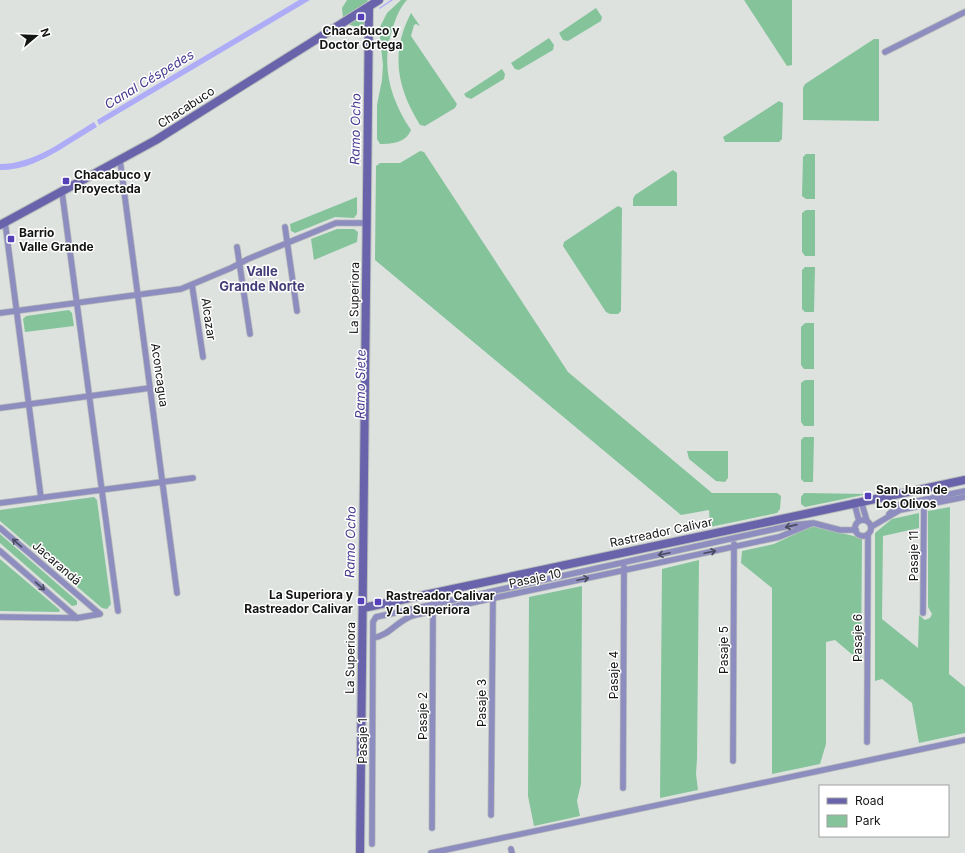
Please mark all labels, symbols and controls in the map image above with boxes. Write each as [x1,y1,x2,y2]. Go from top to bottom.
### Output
marker: Chacabuco y Doctor Ortega [356,12,366,22]
north arrow [16,16,56,56]
place label: Chacabuco y Doctor Ortega [320,23,402,52]
text: N [37,26,53,39]
water label: Canal Céspedes [101,46,197,112]
street label: Chacabuco [155,83,217,131]
water label: Ramo Ocho [346,93,364,165]
place label: Chacabuco y Proyectada [74,167,152,196]
marker: Chacabuco y Proyectada [61,176,71,186]
place label: Barrio Valle Grande [19,225,94,254]
marker: Barrio Valle Grande [6,234,16,244]
street label: La Superiora [346,262,362,334]
district label: Valle Grande Norte [219,263,305,294]
street label: Alcazar [199,297,219,342]
street label: Aconcagua [148,342,172,408]
water label: Ramo Siete [351,349,369,419]
place label: San Juan de Los Olivos [876,482,948,511]
marker: San Juan de Los Olivos [863,491,873,501]
water label: Ramo Ocho [341,506,359,578]
street label: Rastreador Calivar [608,514,714,550]
one-way arrow [785,523,798,530]
street label: Pasaje 11 [906,531,921,581]
street label: Jacarandá [30,538,84,588]
one-way arrow [13,539,23,548]
one-way arrow [703,547,716,555]
one-way arrow [658,550,671,558]
street label: Pasaje 10 [507,565,563,591]
one-way arrow [576,574,589,582]
one-way arrow [35,581,45,590]
place label: La Superiora y Rastreador Calivar [244,587,354,616]
place label: Rastreador Calivar y La Superiora [386,588,495,617]
marker: La Superiora y Rastreador Calivar [356,596,366,606]
marker: Rastreador Calivar y La Superiora [373,597,383,607]
street label: Pasaje 6 [850,614,865,662]
street label: La Superiora [342,622,358,694]
street label: Pasaje 5 [716,626,731,674]
street label: Pasaje 4 [606,651,621,699]
street label: Pasaje 3 [474,679,489,727]
street label: Pasaje 2 [415,692,430,740]
street label: Pasaje 1 [355,718,370,764]
legend [819,785,949,837]
text: Road [855,793,884,808]
text: Park [855,813,881,828]

